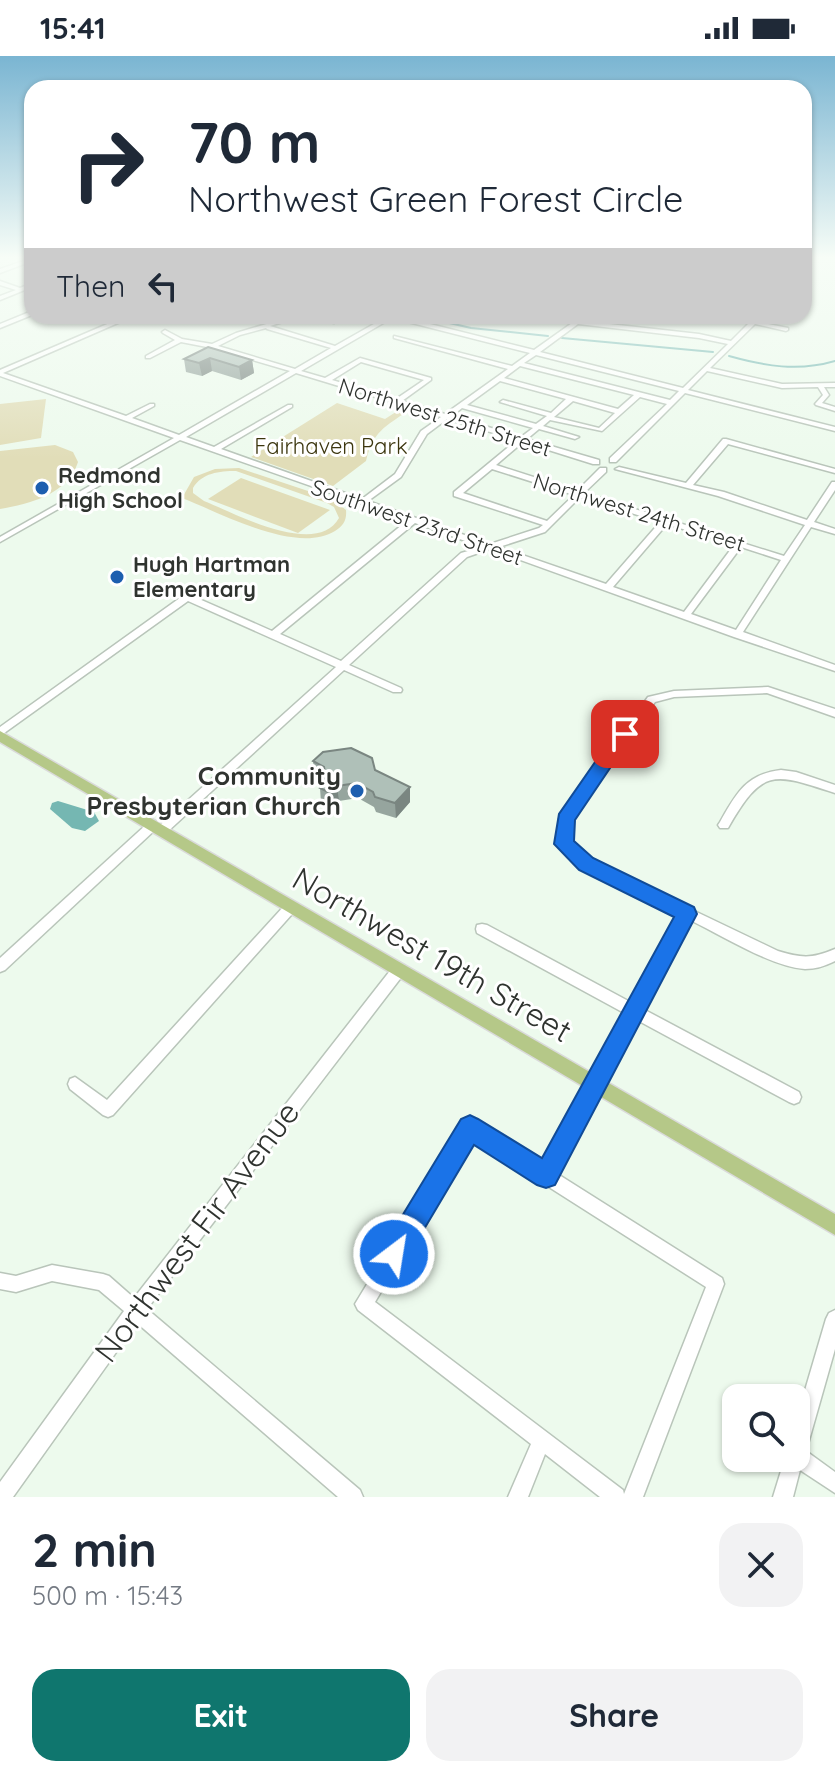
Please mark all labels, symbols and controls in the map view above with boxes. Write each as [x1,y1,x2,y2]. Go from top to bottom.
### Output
text: 15:41 [40,9,106,47]
text: 70 m [188,107,320,177]
icon: right [56,112,160,216]
text: Northwest Green Forest Circle [188,176,683,221]
icon: left [141,264,185,308]
text: Then [56,267,125,305]
street label: Northwest 25th Street [335,371,555,463]
park label: Fairhaven Park [254,432,408,460]
place label: Redmond High School [58,461,183,514]
street label: Northwest 24th Street [530,466,748,558]
street label: Southwest 23rd Street [307,473,527,571]
marker: Redmond High School [33,479,51,497]
place label: Hugh Hartman Elementary [133,550,290,603]
marker: Hugh Hartman Elementary [108,568,126,586]
pin [591,700,659,768]
icon: arrive [603,712,647,756]
place label: Community Presbyterian Church [87,759,341,822]
marker: Community Presbyterian Church [348,782,366,800]
street label: Northwest 19th Street [286,858,579,1050]
street label: Northwest Fir Avenue [85,1093,307,1370]
position arrow [352,1212,436,1296]
map controls [722,1384,810,1472]
button: search [722,1384,810,1472]
text: 2 min [32,1519,157,1579]
button: close [719,1523,803,1607]
text: 500 m · 15:43 [32,1579,183,1612]
button: Exit [32,1669,410,1761]
button: Share [426,1669,803,1761]

